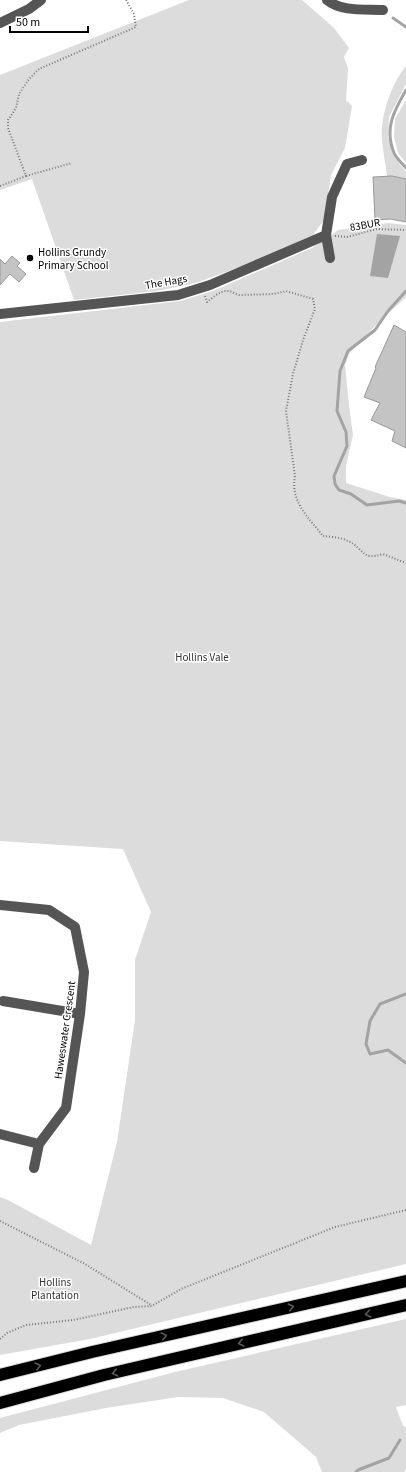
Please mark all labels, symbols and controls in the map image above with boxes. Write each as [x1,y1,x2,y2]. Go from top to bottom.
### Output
scale bar [10,8,88,34]
text: 50 m [16,14,40,31]
street label: 83BUR [349,215,381,235]
place label: Hollins Grundy Primary School [38,245,109,273]
marker: Hollins Grundy Primary School [25,253,35,263]
street label: The Hags [144,271,189,293]
park label: Hollins Vale [175,650,229,665]
street label: Haweswater Crescent [51,980,79,1080]
park label: Hollins Plantation [31,1275,79,1303]
one-way arrow [288,1303,294,1311]
one-way arrow [365,1309,371,1317]
one-way arrow [161,1332,167,1340]
one-way arrow [238,1339,245,1347]
one-way arrow [35,1362,41,1370]
one-way arrow [112,1368,118,1376]

